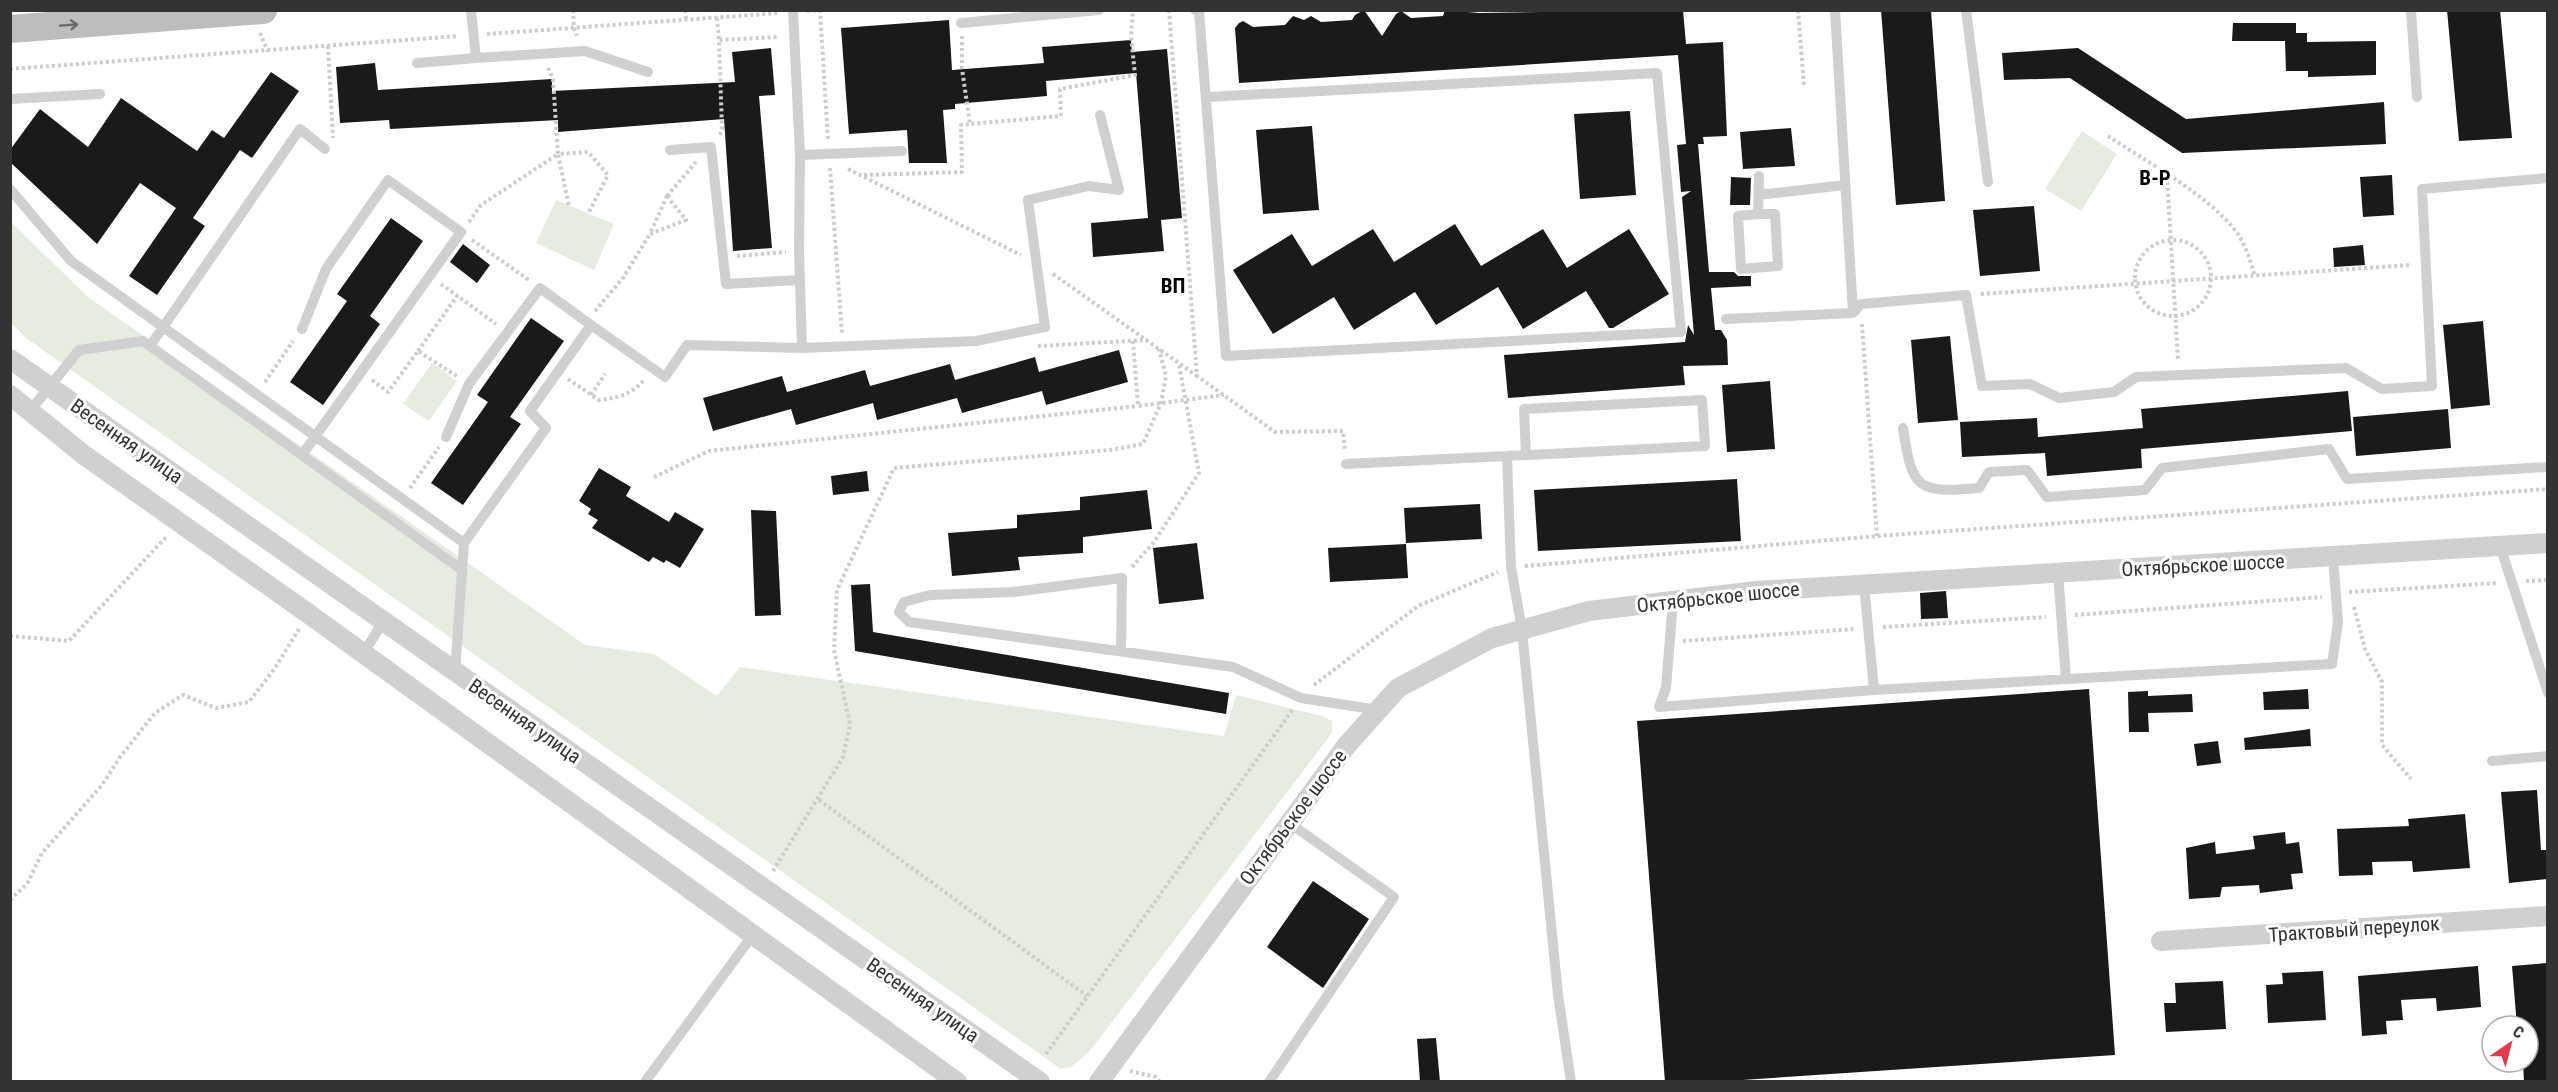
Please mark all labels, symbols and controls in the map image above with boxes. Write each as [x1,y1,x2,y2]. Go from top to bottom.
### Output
one-way arrow [58,19,78,30]
district label: В-Р [2139,166,2171,190]
district label: ВП [1161,274,1185,298]
street label: Весенняя улица [66,393,188,489]
street label: Октябрьское шоссе [2121,549,2285,581]
street label: Октябрьское шоссе [1636,577,1800,617]
street label: Весенняя улица [464,673,586,769]
street label: Октябрьское шоссе [1234,745,1352,889]
street label: Трактовый переулок [2268,911,2441,947]
street label: Весенняя улица [862,952,984,1048]
north arrow [2480,1014,2540,1074]
text: С [2509,1022,2528,1043]

